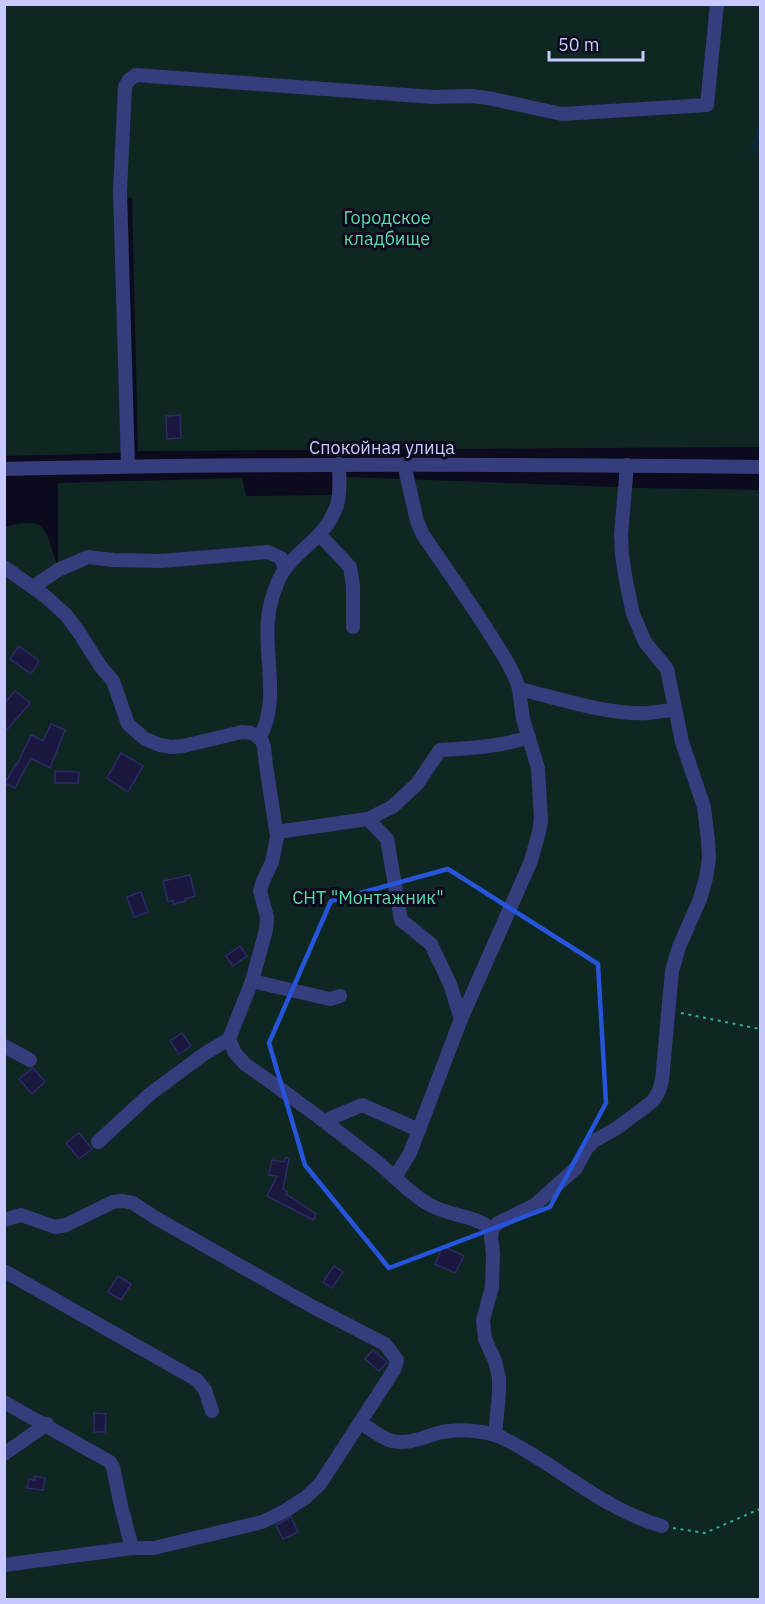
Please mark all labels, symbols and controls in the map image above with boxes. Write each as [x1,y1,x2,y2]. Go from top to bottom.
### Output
scale bar [549,24,644,62]
text: 50 m [558,33,600,56]
park label: Городское кладбище [343,206,431,250]
street label: Спокойная улица [309,436,455,459]
park label: СНТ "Монтажник" [292,886,444,909]

